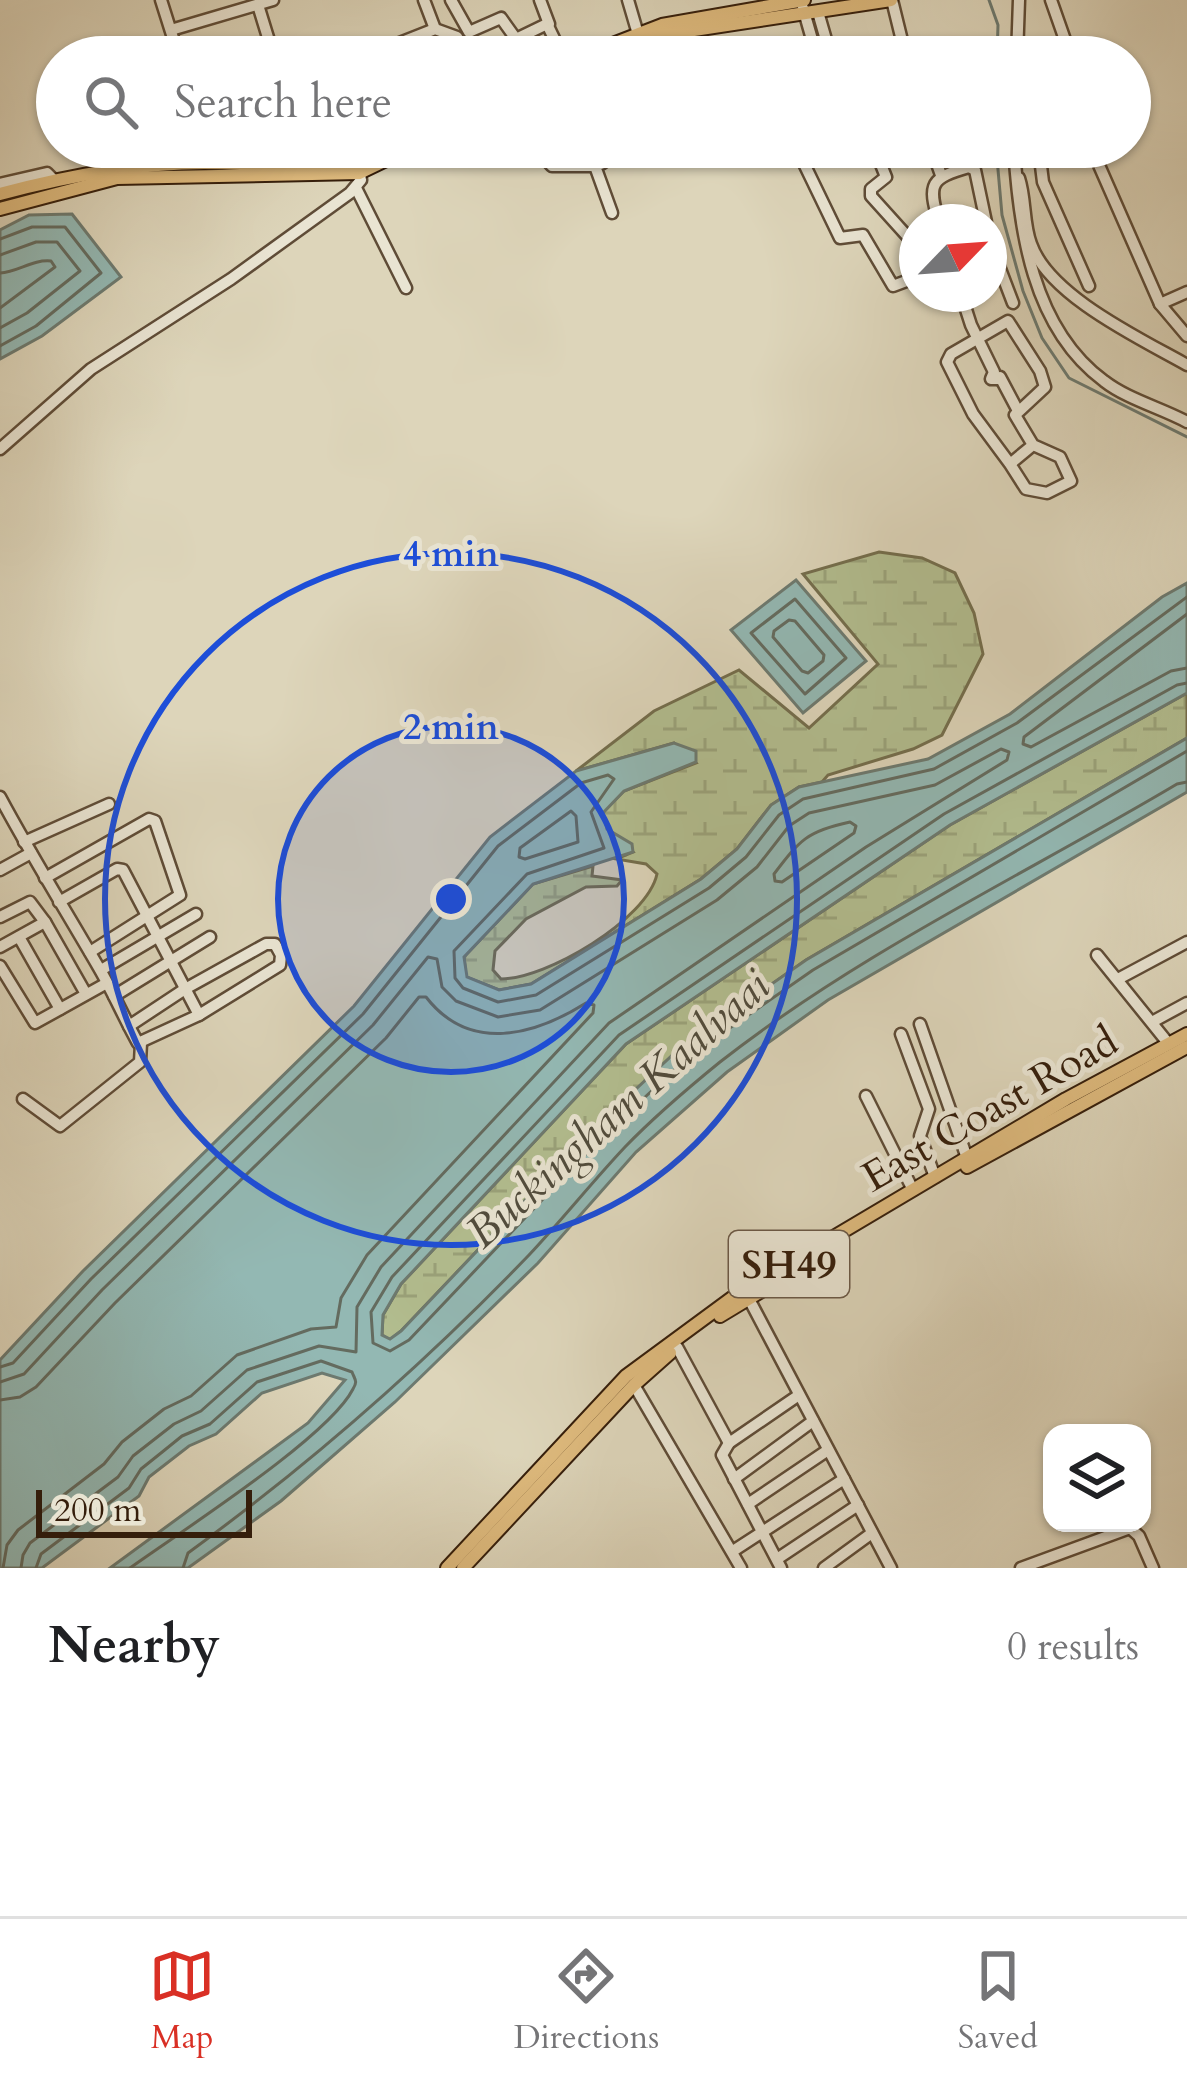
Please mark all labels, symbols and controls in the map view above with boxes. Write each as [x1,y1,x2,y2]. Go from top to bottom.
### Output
search box [36,36,1151,168]
icon: search [78,69,144,135]
text: Search here [174,72,392,133]
north arrow [899,204,1007,312]
text: 4 min [403,530,499,579]
text: 2 min [403,703,499,752]
centre of rings [430,878,472,920]
water label: Buckingham Kaalvaai [453,956,784,1262]
street label: East Coast Road [851,1013,1128,1206]
road number: SH49 [729,1231,849,1297]
map controls [1043,1424,1151,1532]
button: layers [1043,1424,1151,1532]
scale bar [36,1484,252,1537]
text: 200 m [54,1488,141,1533]
text: Nearby [48,1611,220,1681]
text: 0 results [1007,1620,1139,1673]
tab: Map [149,1943,215,2060]
tab: Directions [514,1943,659,2060]
tab: Saved [958,1943,1038,2060]

